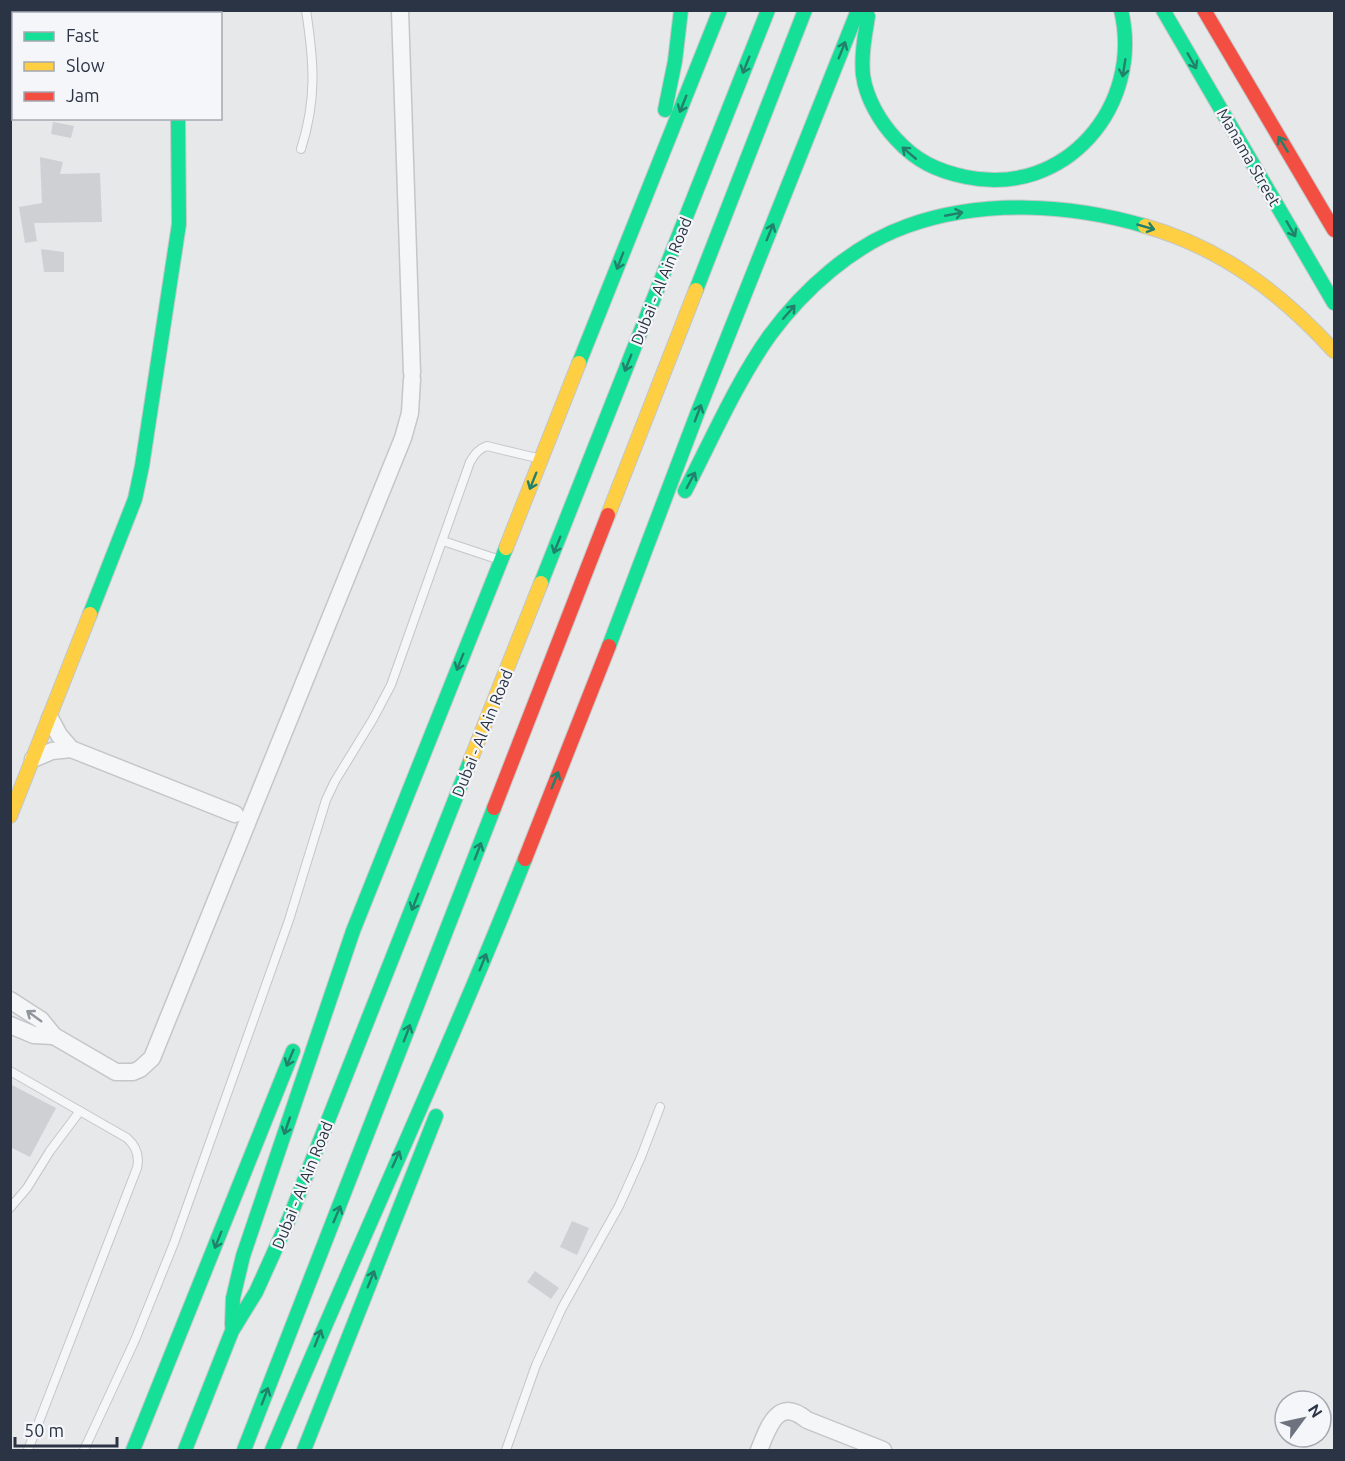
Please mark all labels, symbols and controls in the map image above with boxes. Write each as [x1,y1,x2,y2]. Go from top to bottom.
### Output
legend [12,12,222,120]
text: Fast [66,25,99,45]
one-way arrow [837,42,848,60]
one-way arrow [1187,52,1199,69]
text: Slow [66,55,105,75]
one-way arrow [740,55,751,74]
one-way arrow [1118,58,1129,78]
text: Jam [66,85,100,105]
one-way arrow [677,94,688,112]
street label: Manama Street [1214,105,1285,210]
one-way arrow [1277,136,1289,153]
one-way arrow [901,146,917,159]
one-way arrow [943,208,963,219]
street label: Dubai - Al Ain Road [627,215,695,347]
one-way arrow [1285,220,1297,237]
one-way arrow [1137,222,1156,233]
one-way arrow [765,223,776,241]
one-way arrow [614,251,625,270]
one-way arrow [782,305,796,320]
one-way arrow [622,354,633,372]
one-way arrow [693,404,704,423]
one-way arrow [526,471,537,490]
one-way arrow [686,471,697,489]
one-way arrow [551,535,562,554]
one-way arrow [454,652,465,671]
street label: Dubai - Al Ain Road [448,667,516,799]
one-way arrow [550,772,561,790]
one-way arrow [473,842,484,861]
one-way arrow [409,892,420,910]
one-way arrow [478,953,489,971]
one-way arrow [27,1010,43,1022]
one-way arrow [403,1024,414,1043]
one-way arrow [283,1049,295,1067]
one-way arrow [281,1116,292,1134]
street label: Dubai - Al Ain Road [268,1119,336,1251]
one-way arrow [391,1151,402,1169]
one-way arrow [332,1206,343,1224]
one-way arrow [212,1230,223,1249]
one-way arrow [366,1270,377,1288]
one-way arrow [313,1329,324,1348]
one-way arrow [260,1387,271,1406]
north arrow [1273,1389,1333,1449]
text: N [1305,1401,1326,1421]
scale bar [15,1410,117,1448]
text: 50 m [24,1420,64,1440]

